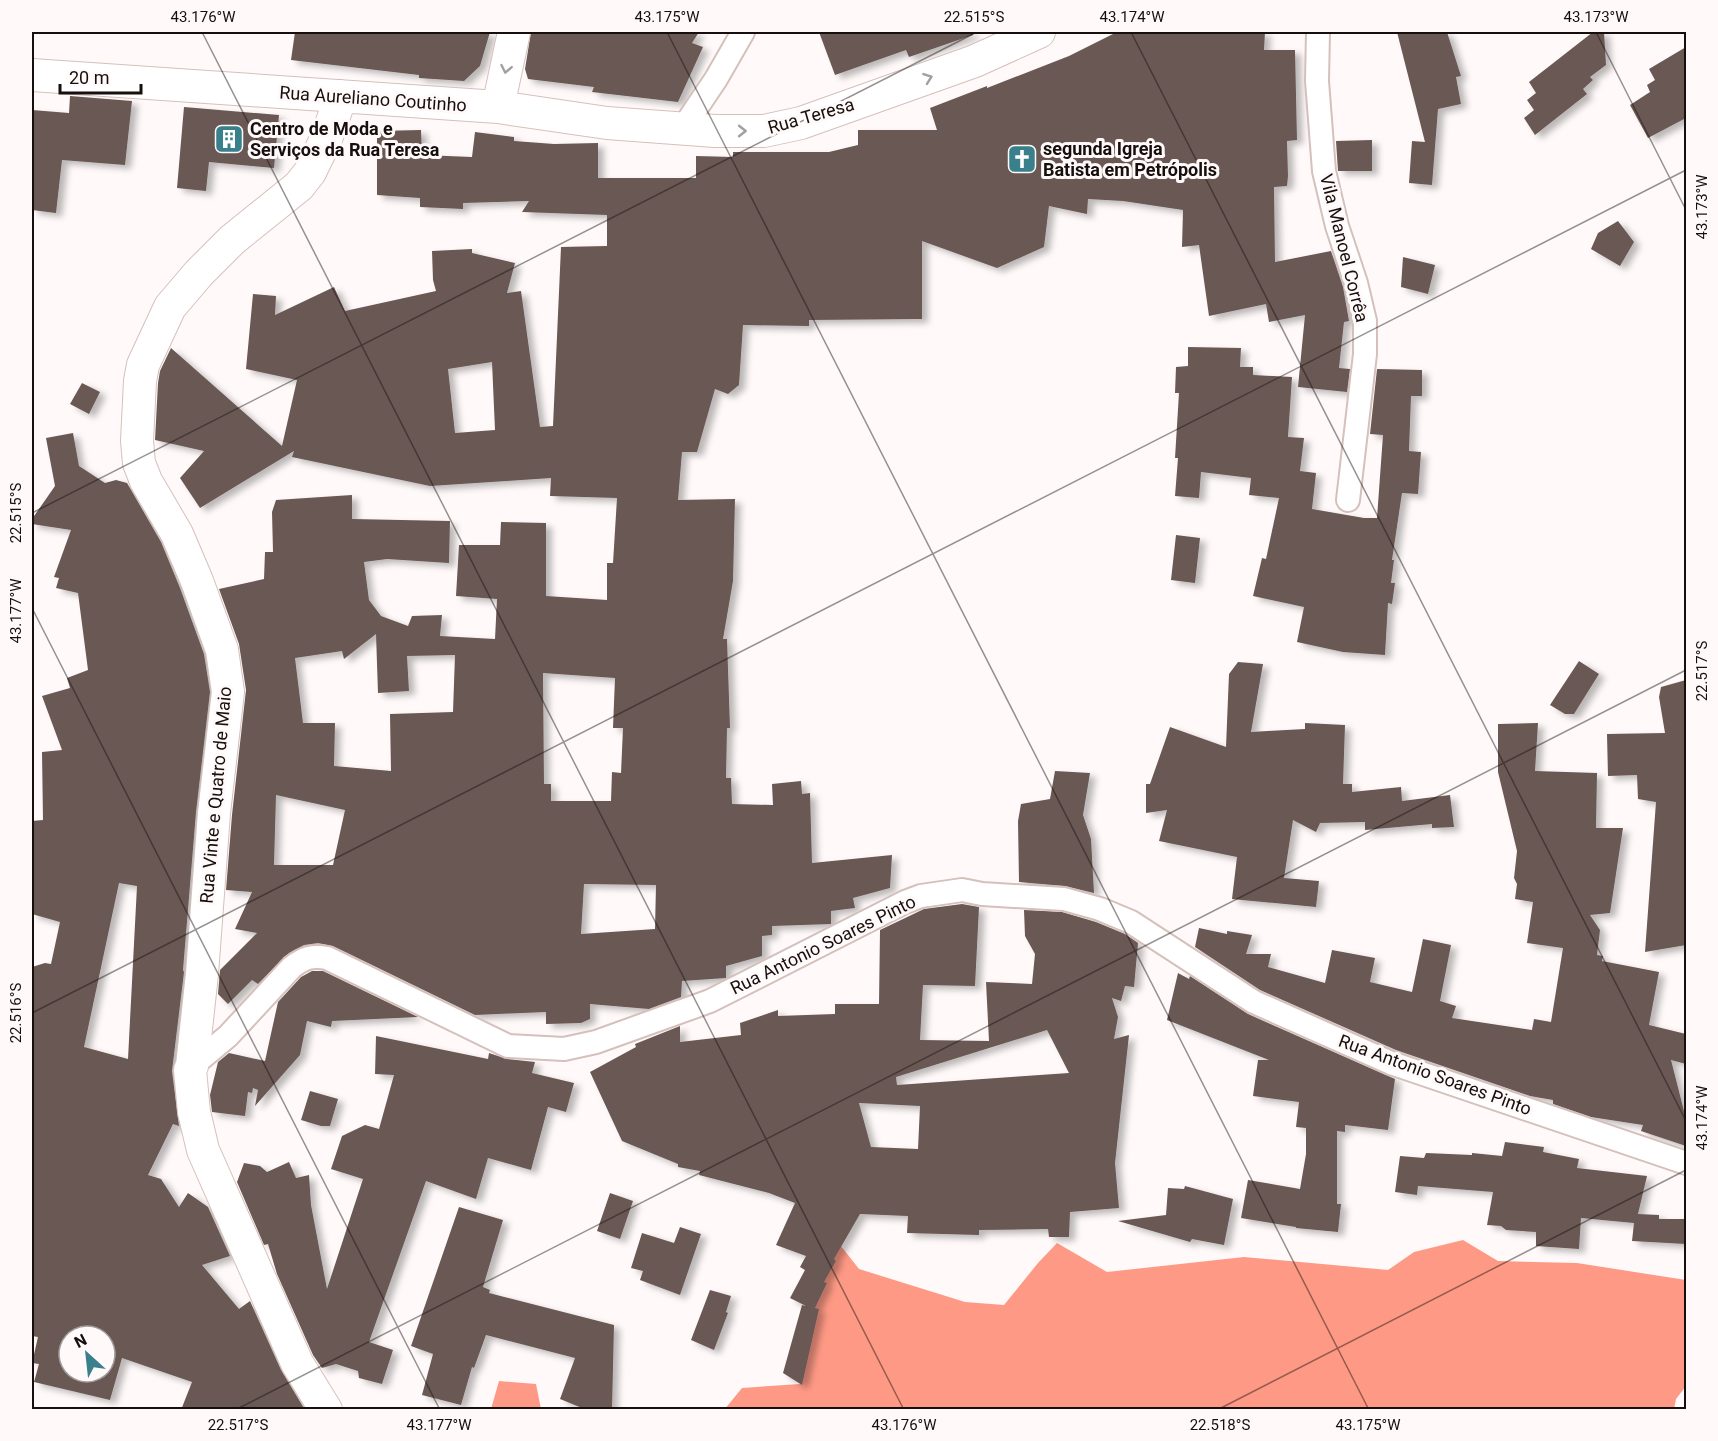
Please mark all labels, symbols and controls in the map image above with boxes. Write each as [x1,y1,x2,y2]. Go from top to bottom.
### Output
text: 43.176°W [170,8,236,26]
text: 43.175°W [634,8,700,26]
text: 22.515°S [944,8,1004,26]
text: 43.174°W [1099,8,1165,26]
text: 43.173°W [1563,8,1629,26]
scale bar [60,57,141,95]
one-way arrow [500,64,513,74]
text: 20 m [69,67,109,88]
one-way arrow [922,72,933,85]
street label: Rua Aureliano Coutinho [279,81,467,116]
street label: Rua Teresa [765,93,856,138]
place label: Centro de Moda e Serviços da Rua Teresa [250,118,440,160]
building icon: Centro de Moda e Serviços da Rua Teresa [213,123,245,155]
one-way arrow [737,125,746,137]
place label: segunda Igreja Batista em Petrópolis [1043,138,1217,180]
church icon: segunda Igreja Batista em Petrópolis [1006,143,1038,175]
street label: Vila Manoel Corrêa [1316,172,1373,324]
text: 43.173°W [1693,174,1711,240]
text: 22.515°S [7,483,25,543]
text: 43.177°W [7,578,25,644]
text: 22.517°S [1693,641,1711,701]
street label: Rua Vinte e Quatro de Maio [196,685,235,904]
street label: Rua Antonio Soares Pinto [727,890,919,999]
text: 22.516°S [7,983,25,1043]
street label: Rua Antonio Soares Pinto [1336,1030,1534,1119]
text: 43.174°W [1693,1085,1711,1151]
north arrow [57,1324,117,1384]
text: N [71,1330,90,1352]
text: 22.517°S [208,1416,268,1434]
text: 43.177°W [406,1416,472,1434]
text: 43.176°W [871,1416,937,1434]
text: 22.518°S [1190,1416,1250,1434]
text: 43.175°W [1335,1416,1401,1434]

